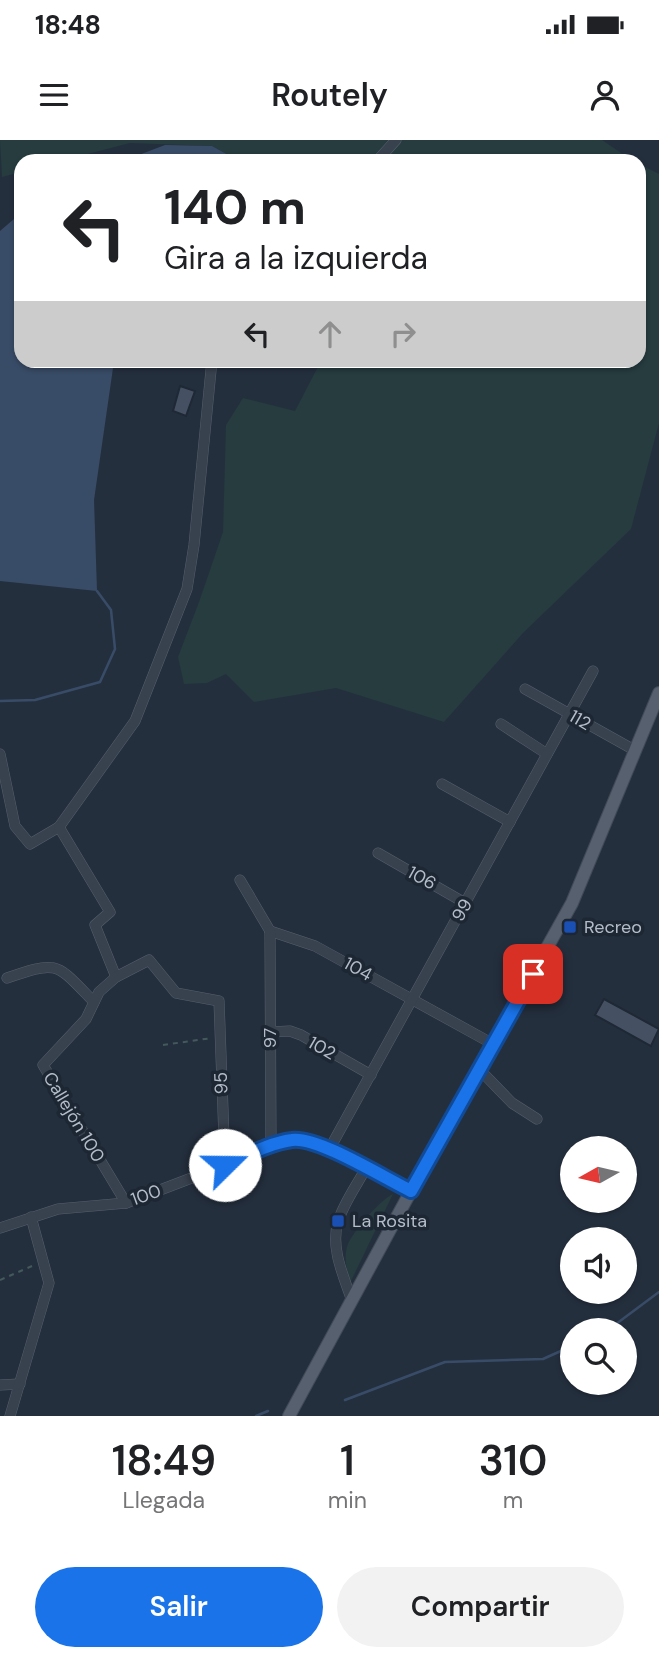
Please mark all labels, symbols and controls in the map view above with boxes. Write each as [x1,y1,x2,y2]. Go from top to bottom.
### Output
text: 18:48 [35,8,101,42]
text: Routely [271,74,388,116]
icon: menu [35,76,73,114]
icon: person [586,76,624,114]
text: 140 m [164,175,306,239]
icon: left [49,182,140,273]
text: Gira a la izquierda [164,237,428,279]
icon: left [238,315,276,353]
icon: ahead [311,315,349,353]
icon: right [384,315,422,353]
street label: 112 [565,704,595,736]
street label: 106 [403,860,441,896]
street label: 99 [446,894,478,926]
place label: Recreo [584,915,642,939]
marker: Recreo [562,919,578,935]
pin [503,944,563,1004]
street label: 104 [340,952,376,987]
icon: arrive [514,955,552,993]
street label: 97 [258,1028,282,1048]
street label: 102 [304,1031,340,1065]
street label: Callejón 100 [38,1067,110,1167]
street label: 95 [209,1071,233,1095]
position arrow [188,1128,262,1202]
north arrow [560,1136,637,1213]
map controls [560,1136,637,1395]
street label: 100 [128,1179,164,1211]
place label: La Rosita [352,1209,427,1233]
marker: La Rosita [330,1213,346,1229]
button: sound [560,1227,637,1304]
button: search [560,1318,637,1395]
text: 18:49 [112,1433,216,1488]
text: 1 [340,1433,355,1488]
text: 310 [479,1433,547,1488]
text: Llegada [123,1485,205,1515]
text: min [328,1485,367,1515]
text: m [503,1485,523,1515]
button: Salir [35,1567,323,1647]
button: Compartir [337,1567,624,1647]

